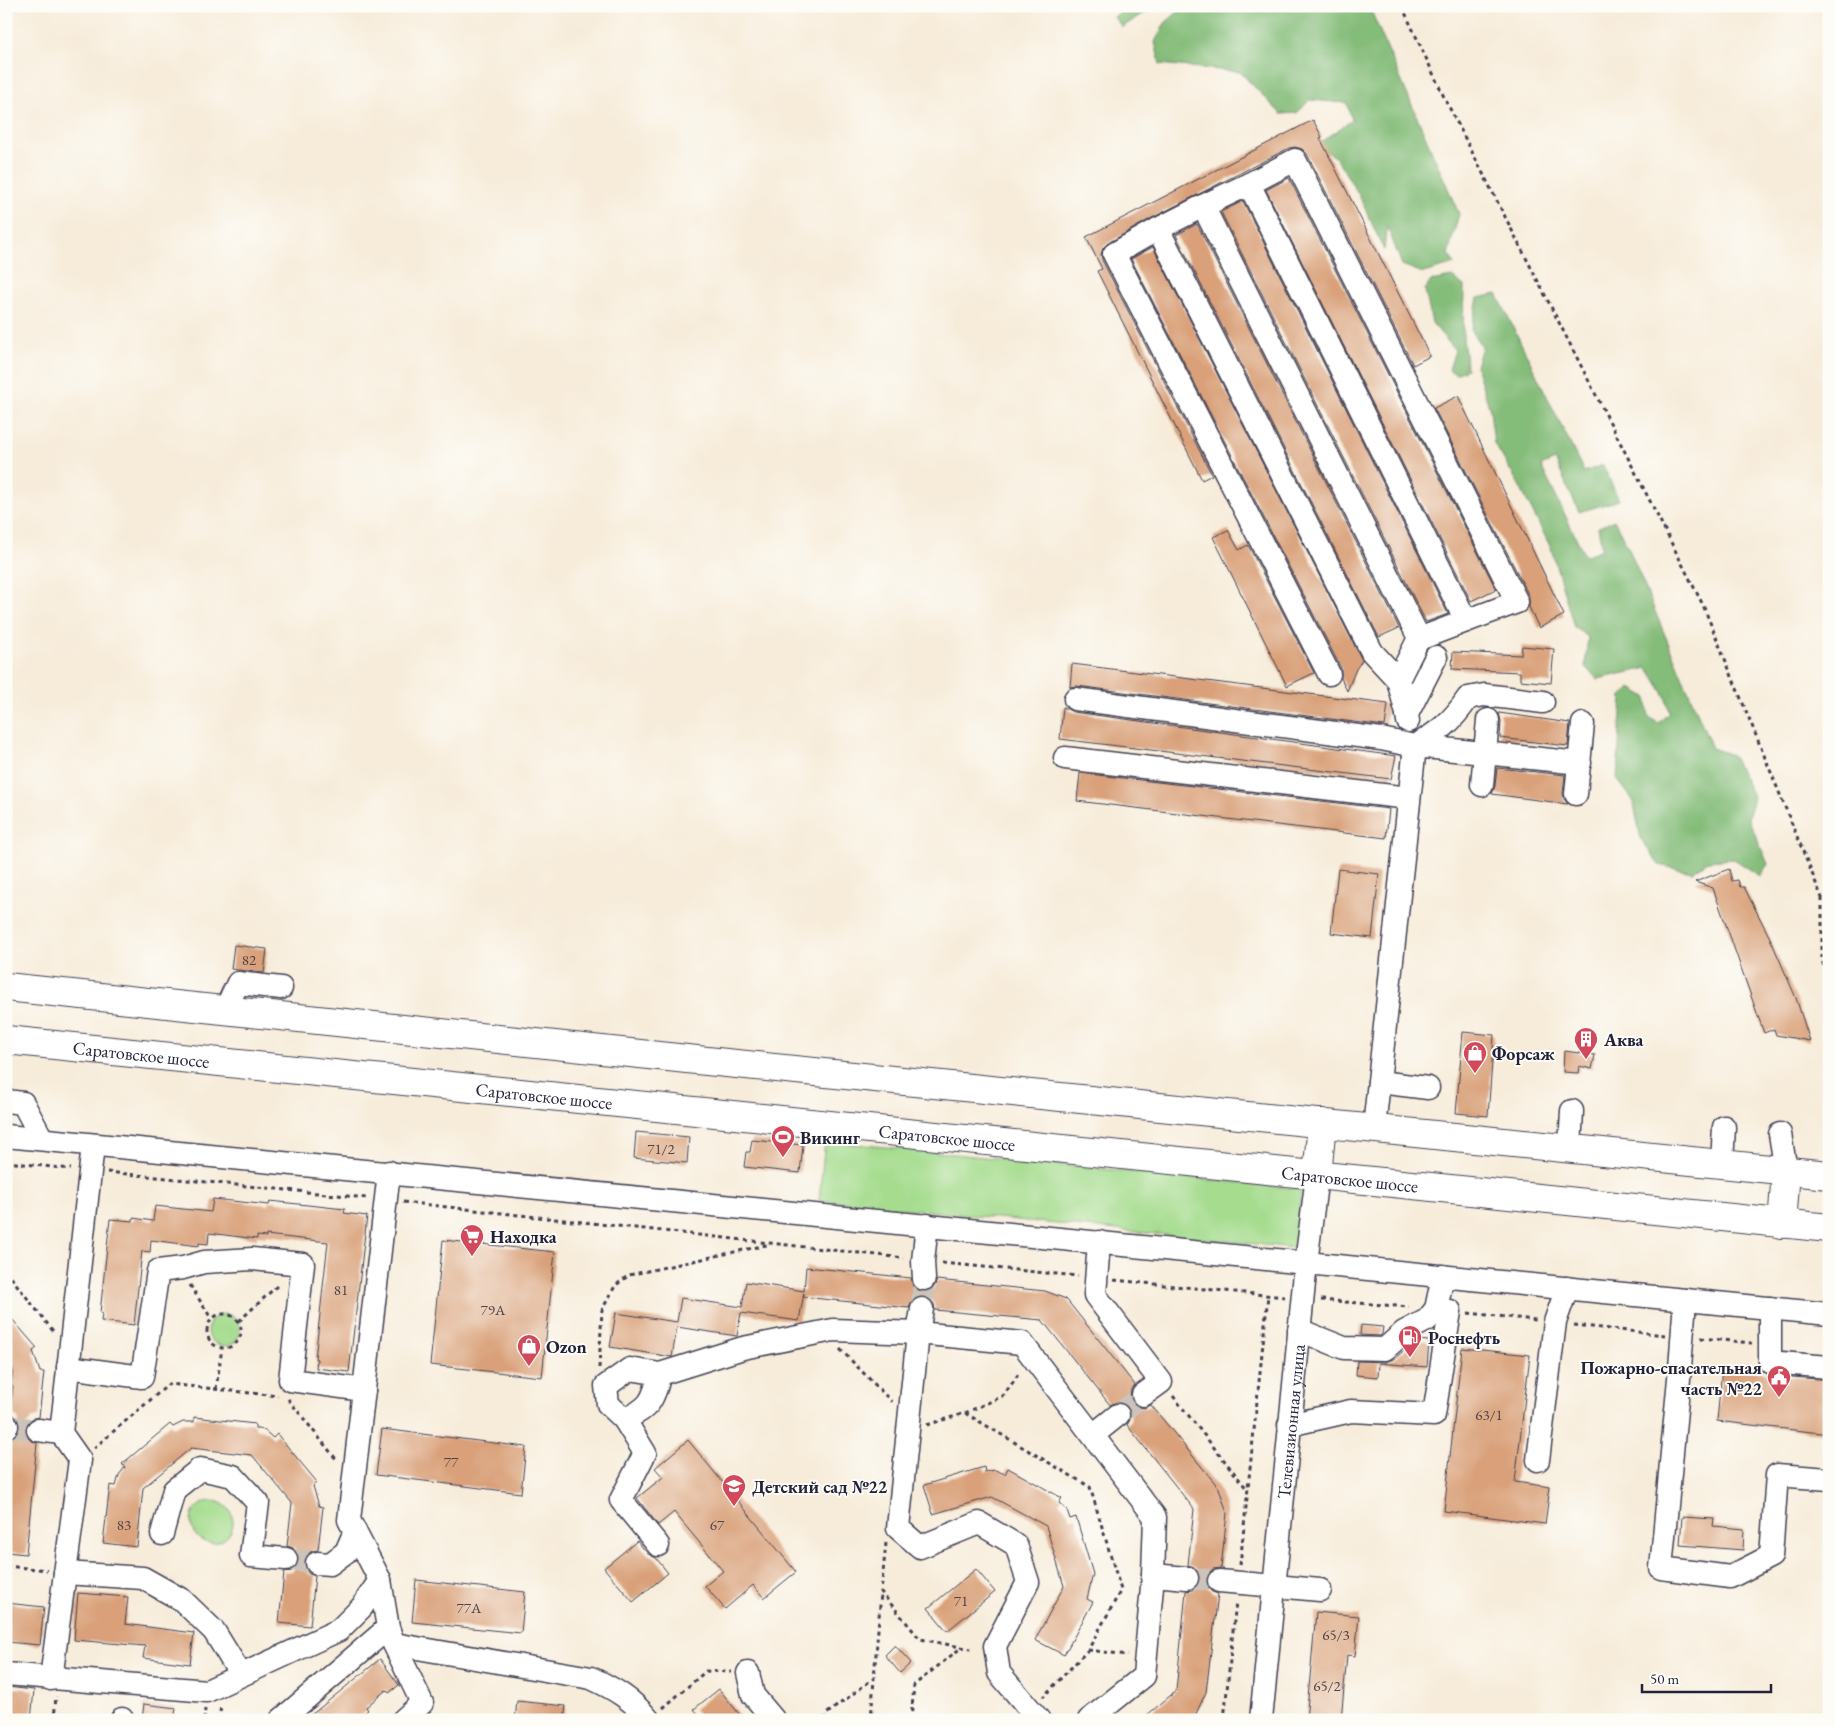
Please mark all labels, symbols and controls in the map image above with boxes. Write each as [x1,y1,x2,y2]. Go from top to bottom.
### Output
house number: 82 [242,950,257,969]
building icon: Аква [1573,1026,1599,1060]
place label: Аква [1603,1028,1644,1051]
street label: Саратовское шоссе [72,1035,211,1072]
shop icon: Форсаж [1462,1040,1488,1074]
place label: Форсаж [1492,1042,1555,1065]
street label: Саратовское шоссе [475,1077,614,1114]
street label: Саратовское шоссе [878,1119,1016,1156]
sports icon: Викинг [770,1124,796,1158]
place label: Викинг [800,1126,860,1149]
house number: 71/2 [647,1139,676,1158]
street label: Саратовское шоссе [1280,1160,1419,1197]
supermarket icon: Находка [459,1223,485,1257]
place label: Находка [490,1225,557,1248]
house number: 81 [334,1280,348,1299]
house number: 79А [481,1300,506,1319]
fuel station icon: Роснефть [1397,1324,1423,1358]
place label: Роснефть [1428,1326,1500,1349]
shop icon: Ozon [516,1333,542,1367]
place label: Ozon [546,1335,587,1358]
street label: Телевизионная улица [1271,1342,1310,1500]
place label: Пожарно-спасательная часть №22 [1580,1356,1762,1400]
public building icon: Пожарно-спасательная часть №22 [1766,1364,1792,1398]
house number: 63/1 [1475,1405,1503,1424]
house number: 77 [444,1452,459,1471]
school or university icon: Детский сад №22 [721,1473,747,1507]
place label: Детский сад №22 [752,1475,888,1498]
house number: 83 [117,1515,131,1534]
house number: 67 [710,1515,725,1534]
house number: 71 [954,1591,968,1610]
house number: 77А [457,1598,482,1617]
house number: 65/3 [1322,1625,1350,1644]
scale bar [1642,1661,1771,1693]
text: 50 m [1650,1669,1679,1688]
house number: 65/2 [1313,1676,1342,1695]

